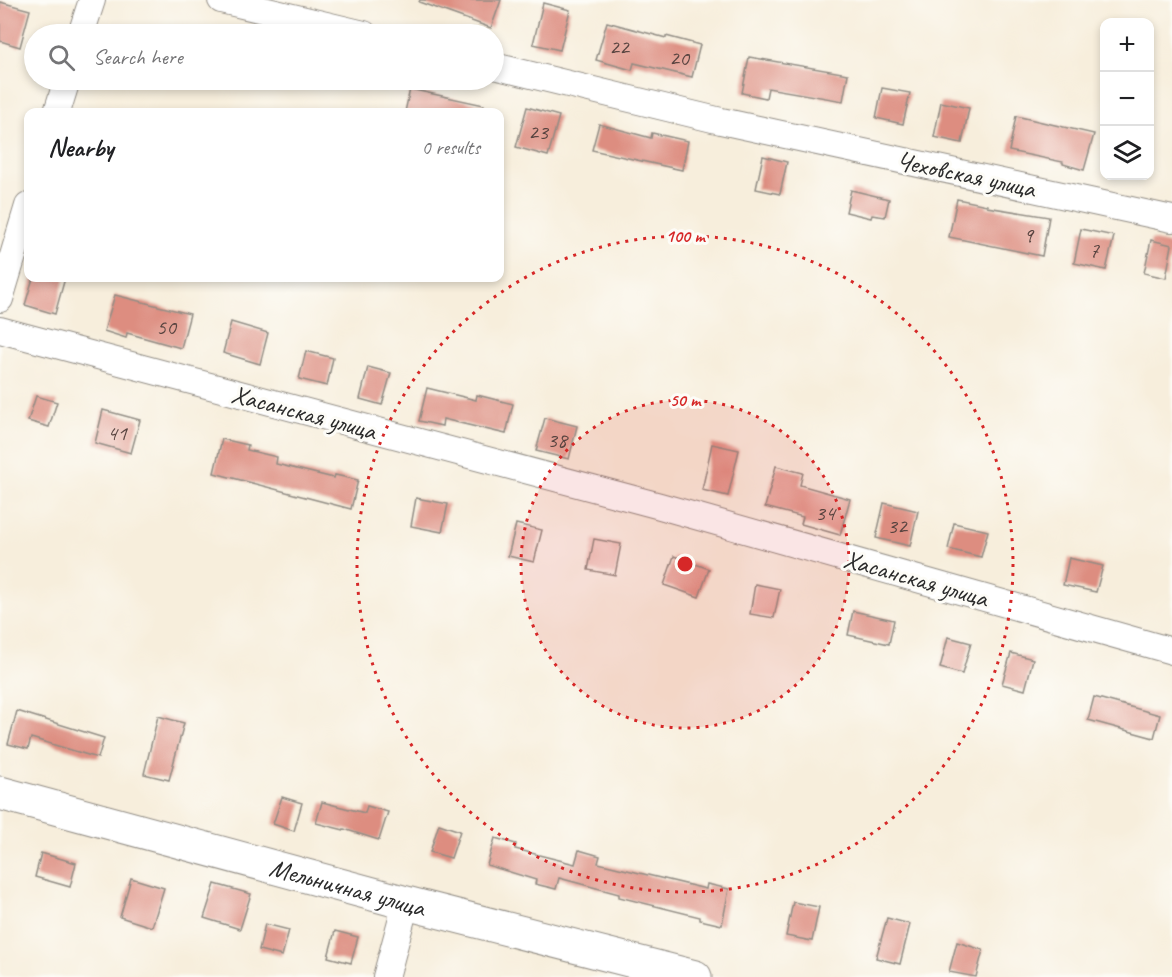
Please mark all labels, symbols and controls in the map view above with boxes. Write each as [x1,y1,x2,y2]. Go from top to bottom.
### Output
map controls [1100,18,1154,180]
button: + [1100,18,1154,72]
search box [24,24,504,90]
house number: 22 [609,33,631,61]
icon: search [45,41,78,74]
text: Search here [93,43,183,71]
house number: 20 [669,44,691,72]
button: − [1100,72,1154,126]
house number: 23 [528,118,550,146]
button: layers [1100,126,1154,180]
text: Nearby [48,131,113,164]
text: 0 results [421,135,480,160]
street label: Чеховская улица [894,144,1040,206]
house number: 9 [1023,221,1035,249]
text: 100 m [666,225,706,247]
house number: 7 [1089,236,1100,264]
house number: 50 [156,313,178,341]
street label: Хасанская улица [228,377,381,448]
text: 50 m [670,389,702,411]
house number: 41 [107,419,128,447]
house number: 38 [547,426,569,454]
house number: 34 [815,499,837,527]
house number: 32 [887,512,909,540]
street label: Хасанская улица [840,542,993,615]
centre of rings [675,554,695,574]
street label: Мельничная улица [266,851,430,925]

